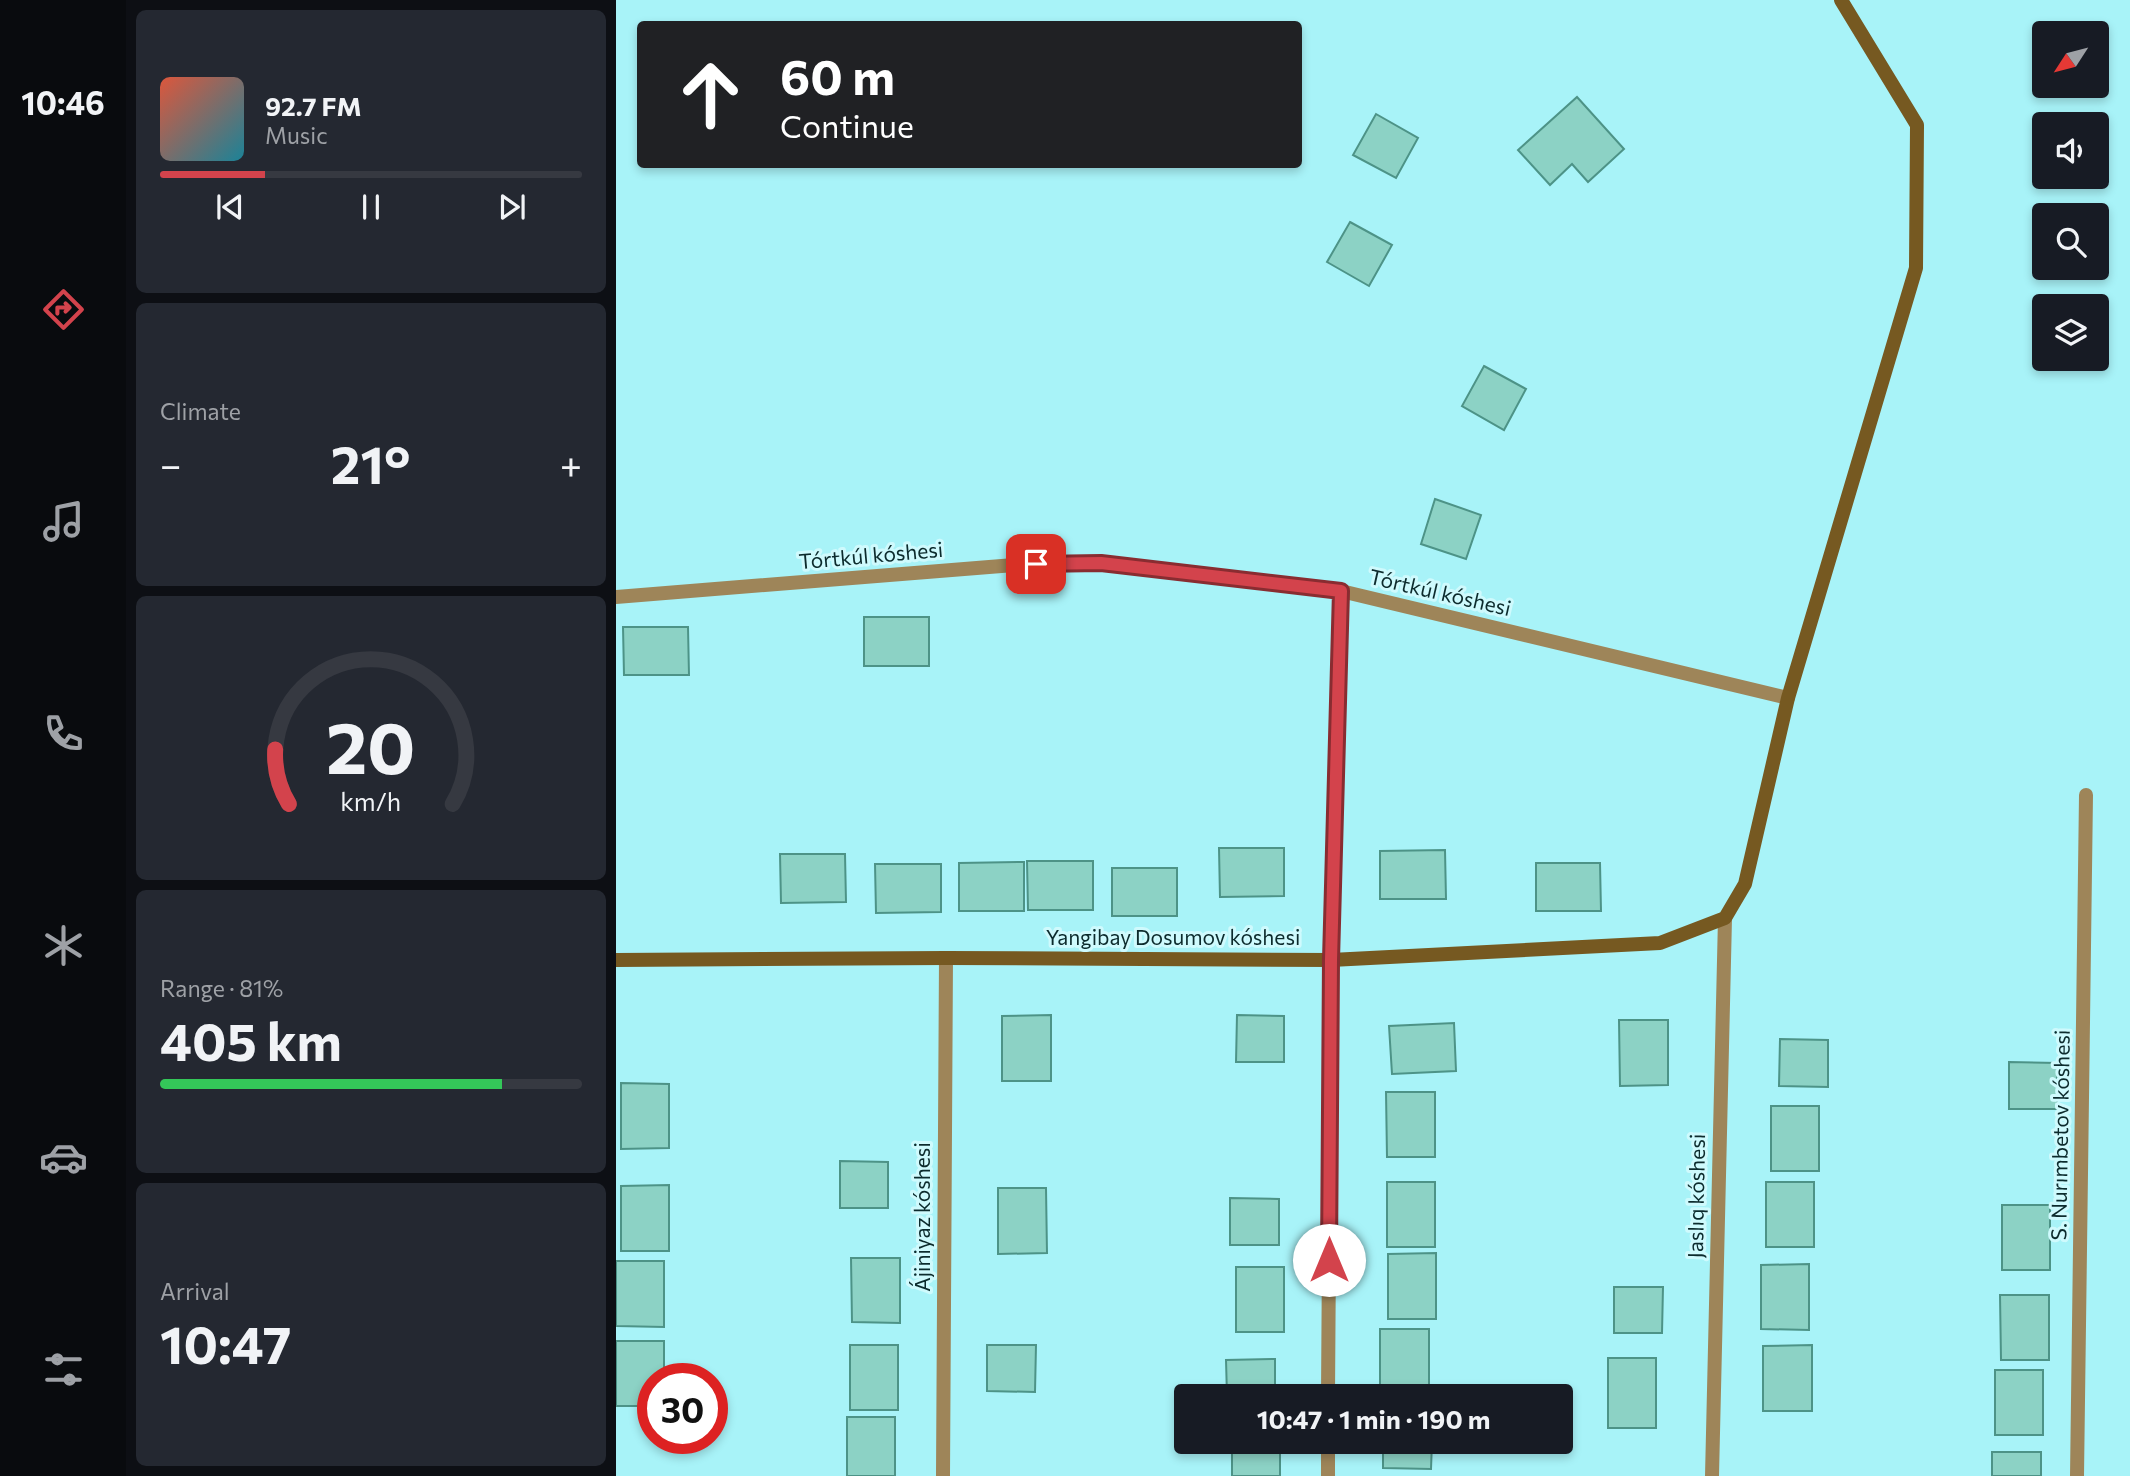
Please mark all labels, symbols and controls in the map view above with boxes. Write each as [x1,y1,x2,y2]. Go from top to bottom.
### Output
north arrow [2032,21,2109,98]
map controls [2032,21,2109,371]
text: 60 m [780,45,895,105]
icon: ahead [665,49,756,140]
text: 10:46 [21,82,105,122]
text: 92.7 FM [265,90,362,121]
text: Continue [780,105,914,145]
button: sound [2032,112,2109,189]
text: Music [265,121,328,149]
icon: previous [211,188,249,226]
icon: pause [352,188,390,226]
icon: next [493,188,531,226]
button: search [2032,203,2109,280]
icon: directions [39,285,88,334]
button: layers [2032,294,2109,371]
text: Climate [160,397,241,425]
text: 21° [331,431,410,495]
text: − [160,440,182,487]
text: + [560,440,582,487]
icon: music [39,497,88,546]
pin [1006,534,1066,594]
street label: Tórtkúl kóshesi [798,536,944,573]
icon: arrive [1017,545,1055,583]
street label: Tórtkúl kóshesi [1367,563,1514,620]
text: 20 [326,700,416,789]
icon: phone [39,709,88,758]
text: km/h [341,786,401,816]
icon: climate [39,921,88,970]
street label: Yangibay Dosumov kóshesi [1046,924,1300,949]
text: Range · 81% [160,974,283,1002]
text: 405 km [160,1008,342,1072]
street label: S. Nurımbetov kóshesi [2045,1029,2074,1240]
icon: car [39,1133,88,1182]
street label: Jaslıq kóshesi [1682,1133,1709,1258]
street label: Ájiniyaz kóshesi [909,1142,934,1292]
position arrow [1292,1223,1366,1297]
text: Arrival [160,1277,230,1305]
text: 10:47 [160,1311,291,1375]
icon: filters [39,1345,88,1394]
speed limit sign: 30 [637,1363,728,1454]
text: 10:47 · 1 min · 190 m [1257,1403,1490,1434]

